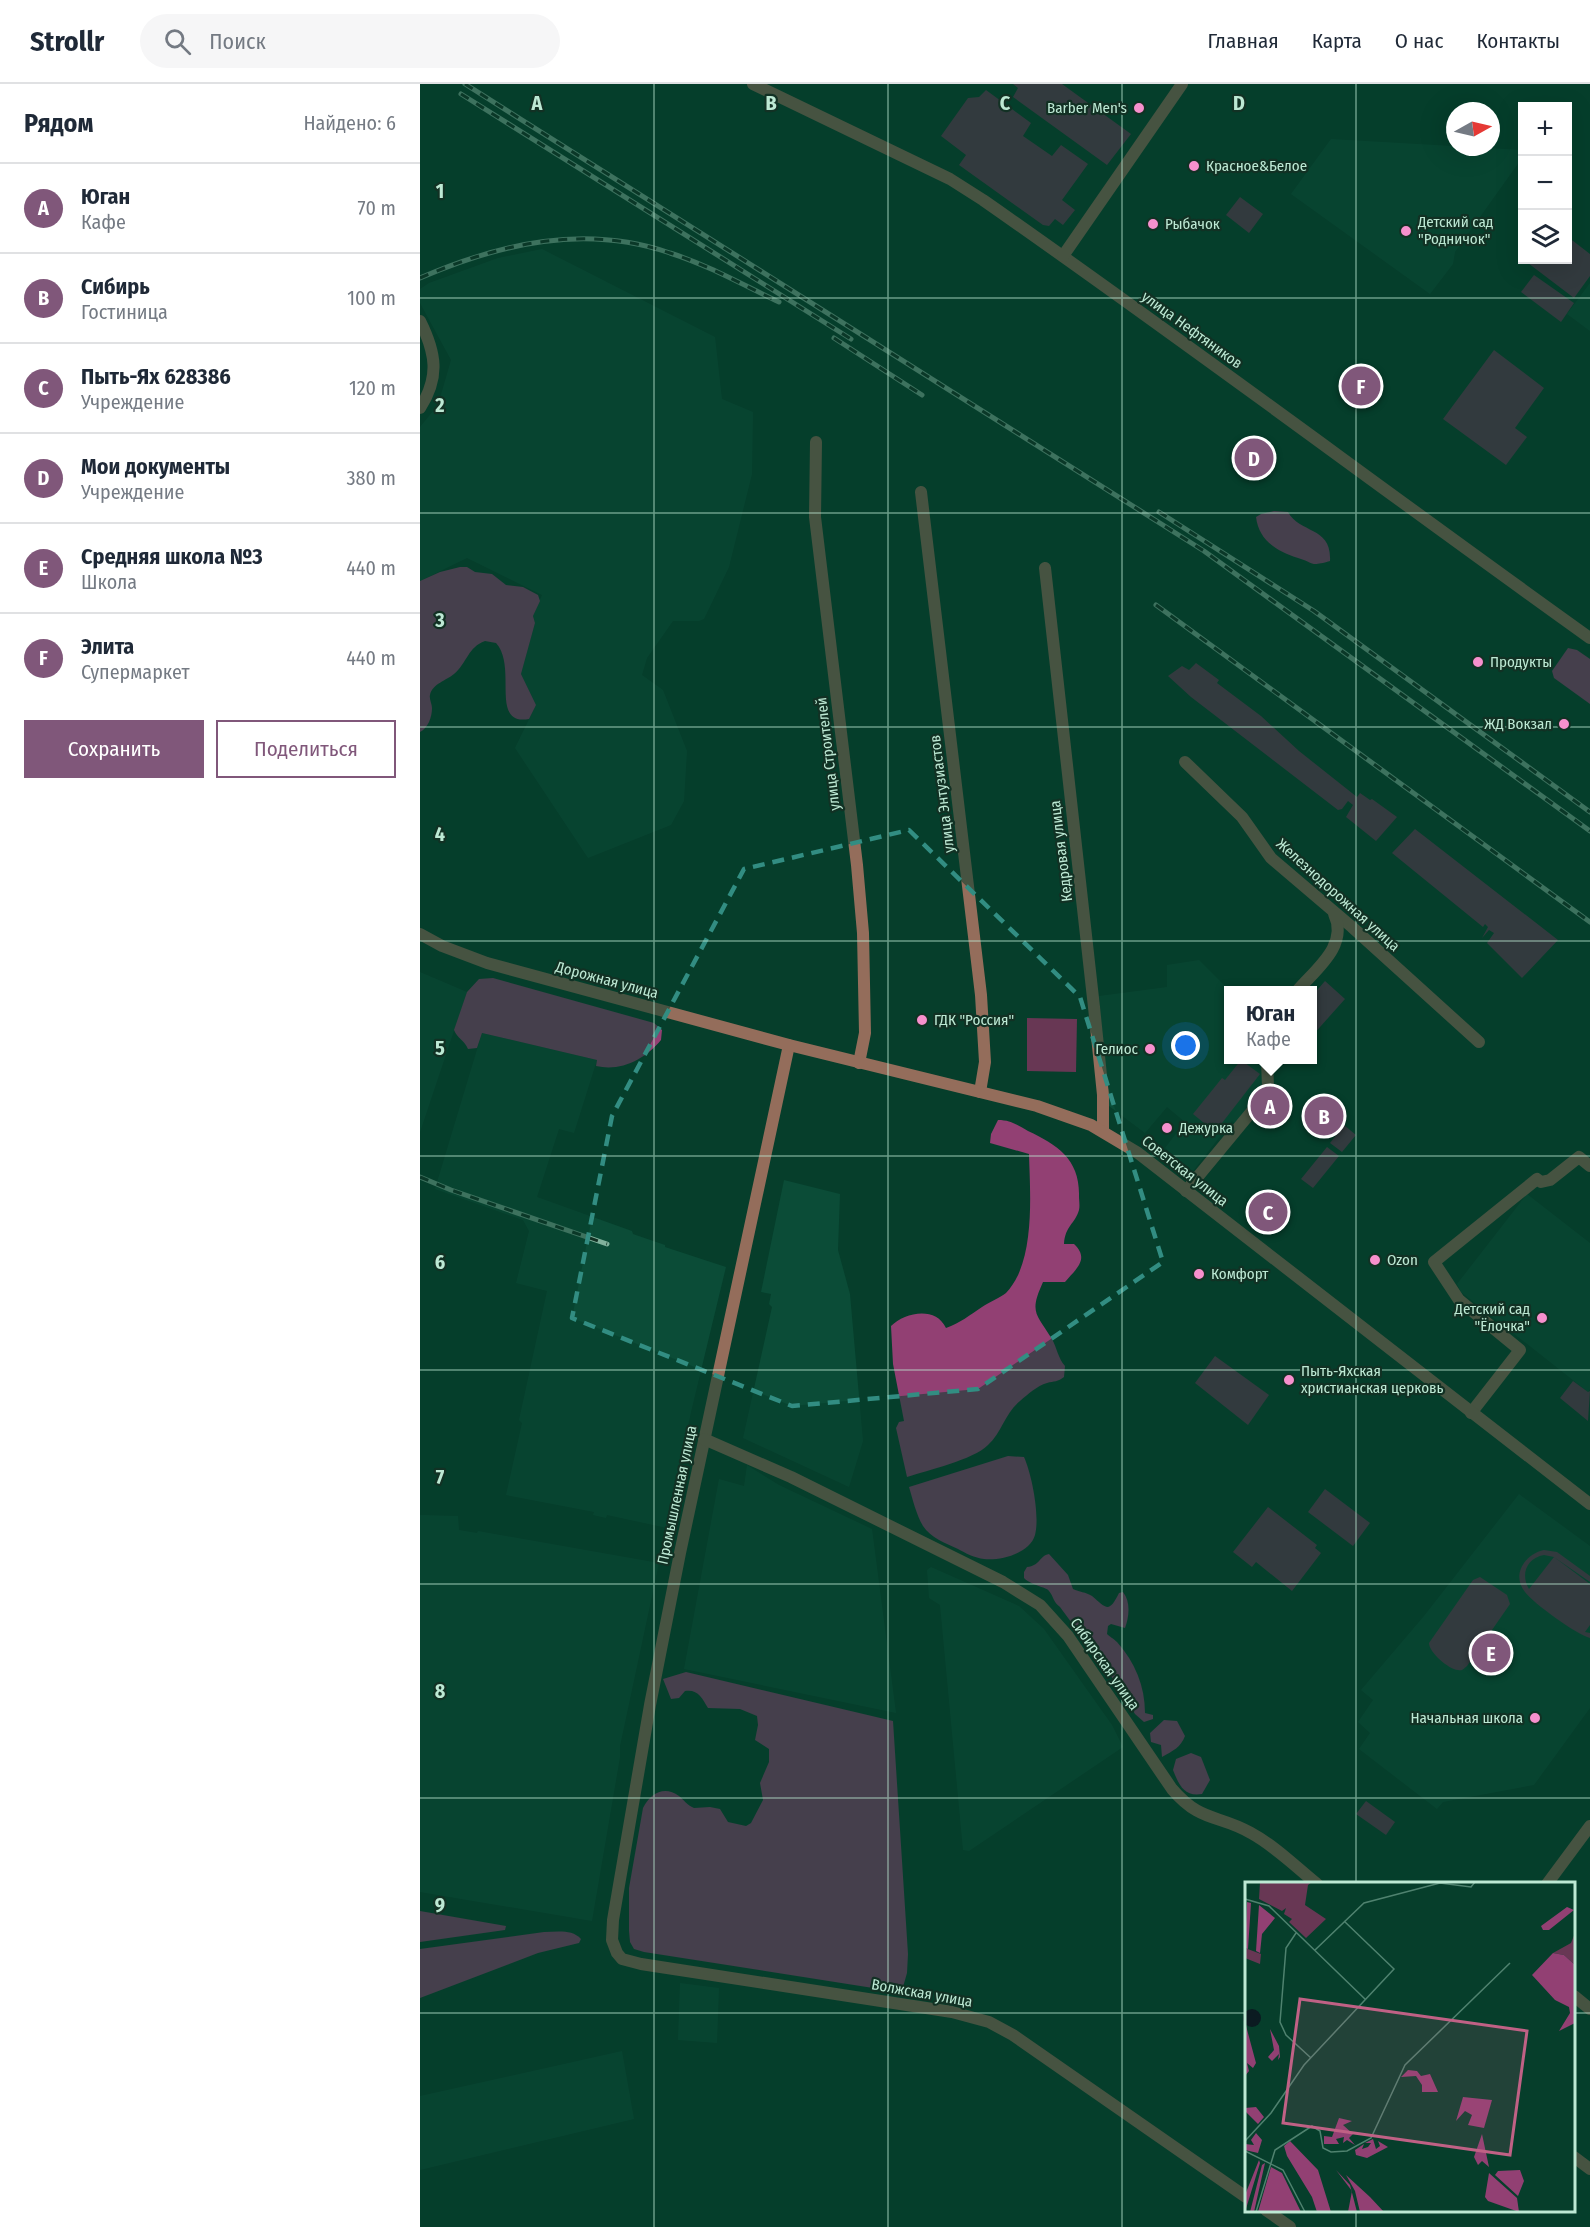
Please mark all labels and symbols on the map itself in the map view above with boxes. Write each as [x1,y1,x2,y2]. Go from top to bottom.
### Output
text: A [531,91,544,115]
text: B [765,91,777,115]
text: C [1000,91,1011,115]
text: D [1233,91,1245,115]
place label: Barber Men's [1047,99,1127,117]
marker: Barber Men's [1132,101,1146,115]
north arrow [1446,102,1500,156]
place label: Красное&Белое [1206,157,1307,175]
marker: Красное&Белое [1187,159,1201,173]
text: 1 [436,179,444,203]
place label: Детский сад "Родничок" [1417,213,1493,248]
place label: Рыбачок [1165,215,1220,233]
marker: Рыбачок [1146,217,1160,231]
marker: Детский сад "Родничок" [1399,224,1413,238]
street label: улица Нефтяников [1138,287,1246,373]
pin: F [1342,364,1380,408]
text: 2 [434,393,445,417]
pin: D [1234,436,1274,481]
text: 3 [434,608,445,632]
place label: Продукты [1490,653,1552,671]
marker: Продукты [1471,655,1485,669]
street label: улица Строителей [812,696,844,812]
place label: ЖД Вокзал [1484,715,1552,733]
marker: ЖД Вокзал [1557,717,1571,731]
street label: улица Энтузиастов [926,734,958,854]
street label: Кедровая улица [1046,799,1076,903]
text: 4 [435,822,445,846]
street label: Железнодорожная улица [1273,835,1403,955]
street label: Дорожная улица [553,957,660,1002]
place label: ГДК "Россия" [934,1011,1014,1029]
marker: ГДК "Россия" [915,1013,929,1027]
your location [1171,1031,1200,1060]
text: 5 [435,1036,445,1060]
place label: Гелиос [1095,1040,1139,1058]
marker: Гелиос [1143,1042,1157,1056]
pin: A [1250,1084,1290,1128]
pin: B [1304,1094,1344,1138]
place label: Дежурка [1178,1119,1233,1137]
marker: Дежурка [1160,1121,1174,1135]
street label: Советская улица [1138,1132,1232,1210]
pin: C [1248,1190,1288,1234]
text: 6 [435,1250,445,1274]
place label: Ozon [1387,1251,1418,1269]
marker: Ozon [1368,1253,1382,1267]
place label: Комфорт [1211,1265,1269,1283]
marker: Комфорт [1192,1267,1206,1281]
place label: Детский сад "Ёлочка" [1454,1300,1530,1335]
marker: Детский сад "Ёлочка" [1535,1311,1549,1325]
place label: Пыть-Яхская христианская церковь [1301,1362,1444,1397]
marker: Пыть-Яхская христианская церковь [1282,1373,1296,1387]
street label: Промышленная улица [653,1424,701,1566]
text: 7 [436,1465,445,1489]
street label: Сибирская улица [1067,1614,1143,1714]
pin: E [1472,1630,1510,1676]
text: 8 [435,1679,446,1703]
place label: Начальная школа [1410,1709,1523,1727]
marker: Начальная школа [1528,1711,1542,1725]
inset map [1245,1882,1575,2212]
text: 9 [435,1893,445,1917]
street label: Волжская улица [870,1975,974,2011]

